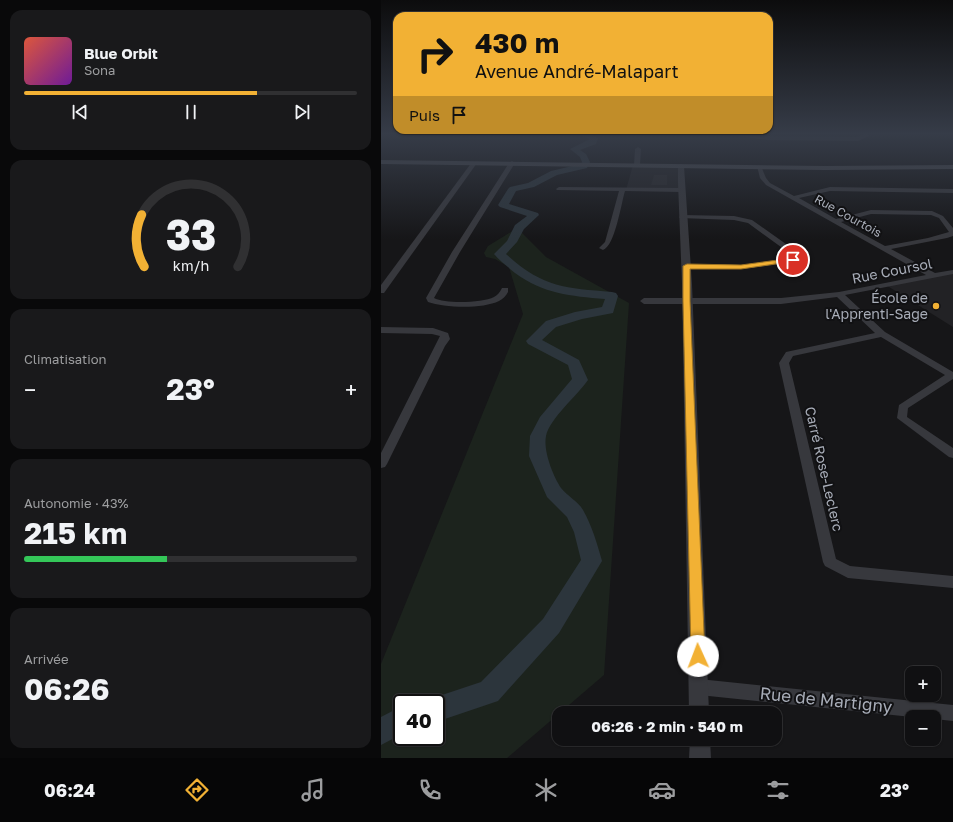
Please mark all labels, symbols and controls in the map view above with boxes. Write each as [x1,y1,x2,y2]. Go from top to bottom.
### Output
text: 430 m [475,26,559,59]
icon: right [409,28,461,80]
text: Blue Orbit [84,44,158,62]
text: Avenue André-Malapart [475,60,679,82]
text: Sona [84,62,115,78]
icon: previous [69,101,91,123]
icon: pause [180,101,202,123]
icon: next [291,101,313,123]
icon: arrive [448,104,470,126]
text: Puis [409,106,440,124]
street label: Rue Courtois [812,191,884,240]
text: 33 [165,209,216,259]
pin [776,243,810,277]
icon: arrive [782,249,804,271]
street label: Rue Coursol [850,254,934,287]
text: km/h [172,257,209,274]
place label: École de l'Apprenti-Sage [825,289,928,322]
marker: École de l'Apprenti-Sage [931,301,941,311]
text: Climatisation [24,351,106,367]
text: 23° [166,371,215,407]
text: − [24,376,36,403]
text: + [345,376,357,403]
street label: Carré Rose-Leclerc [802,405,847,533]
text: Autonomie · 43% [24,495,129,511]
text: 215 km [24,515,127,551]
position arrow [677,635,719,677]
text: Arrivée [24,651,68,667]
map controls [905,666,941,746]
button: + [905,666,941,702]
text: 06:26 [24,671,110,707]
street label: Rue de Martigny [759,682,894,717]
speed limit sign: 40 [393,694,445,746]
button: − [905,710,941,746]
text: 06:26 · 2 min · 540 m [591,717,743,735]
icon: directions [183,776,211,804]
icon: music [299,776,327,804]
icon: phone [416,776,444,804]
icon: climate [532,776,560,804]
icon: car [648,776,676,804]
icon: filters [764,776,792,804]
text: 06:24 [44,779,95,801]
text: 23° [880,779,909,801]

